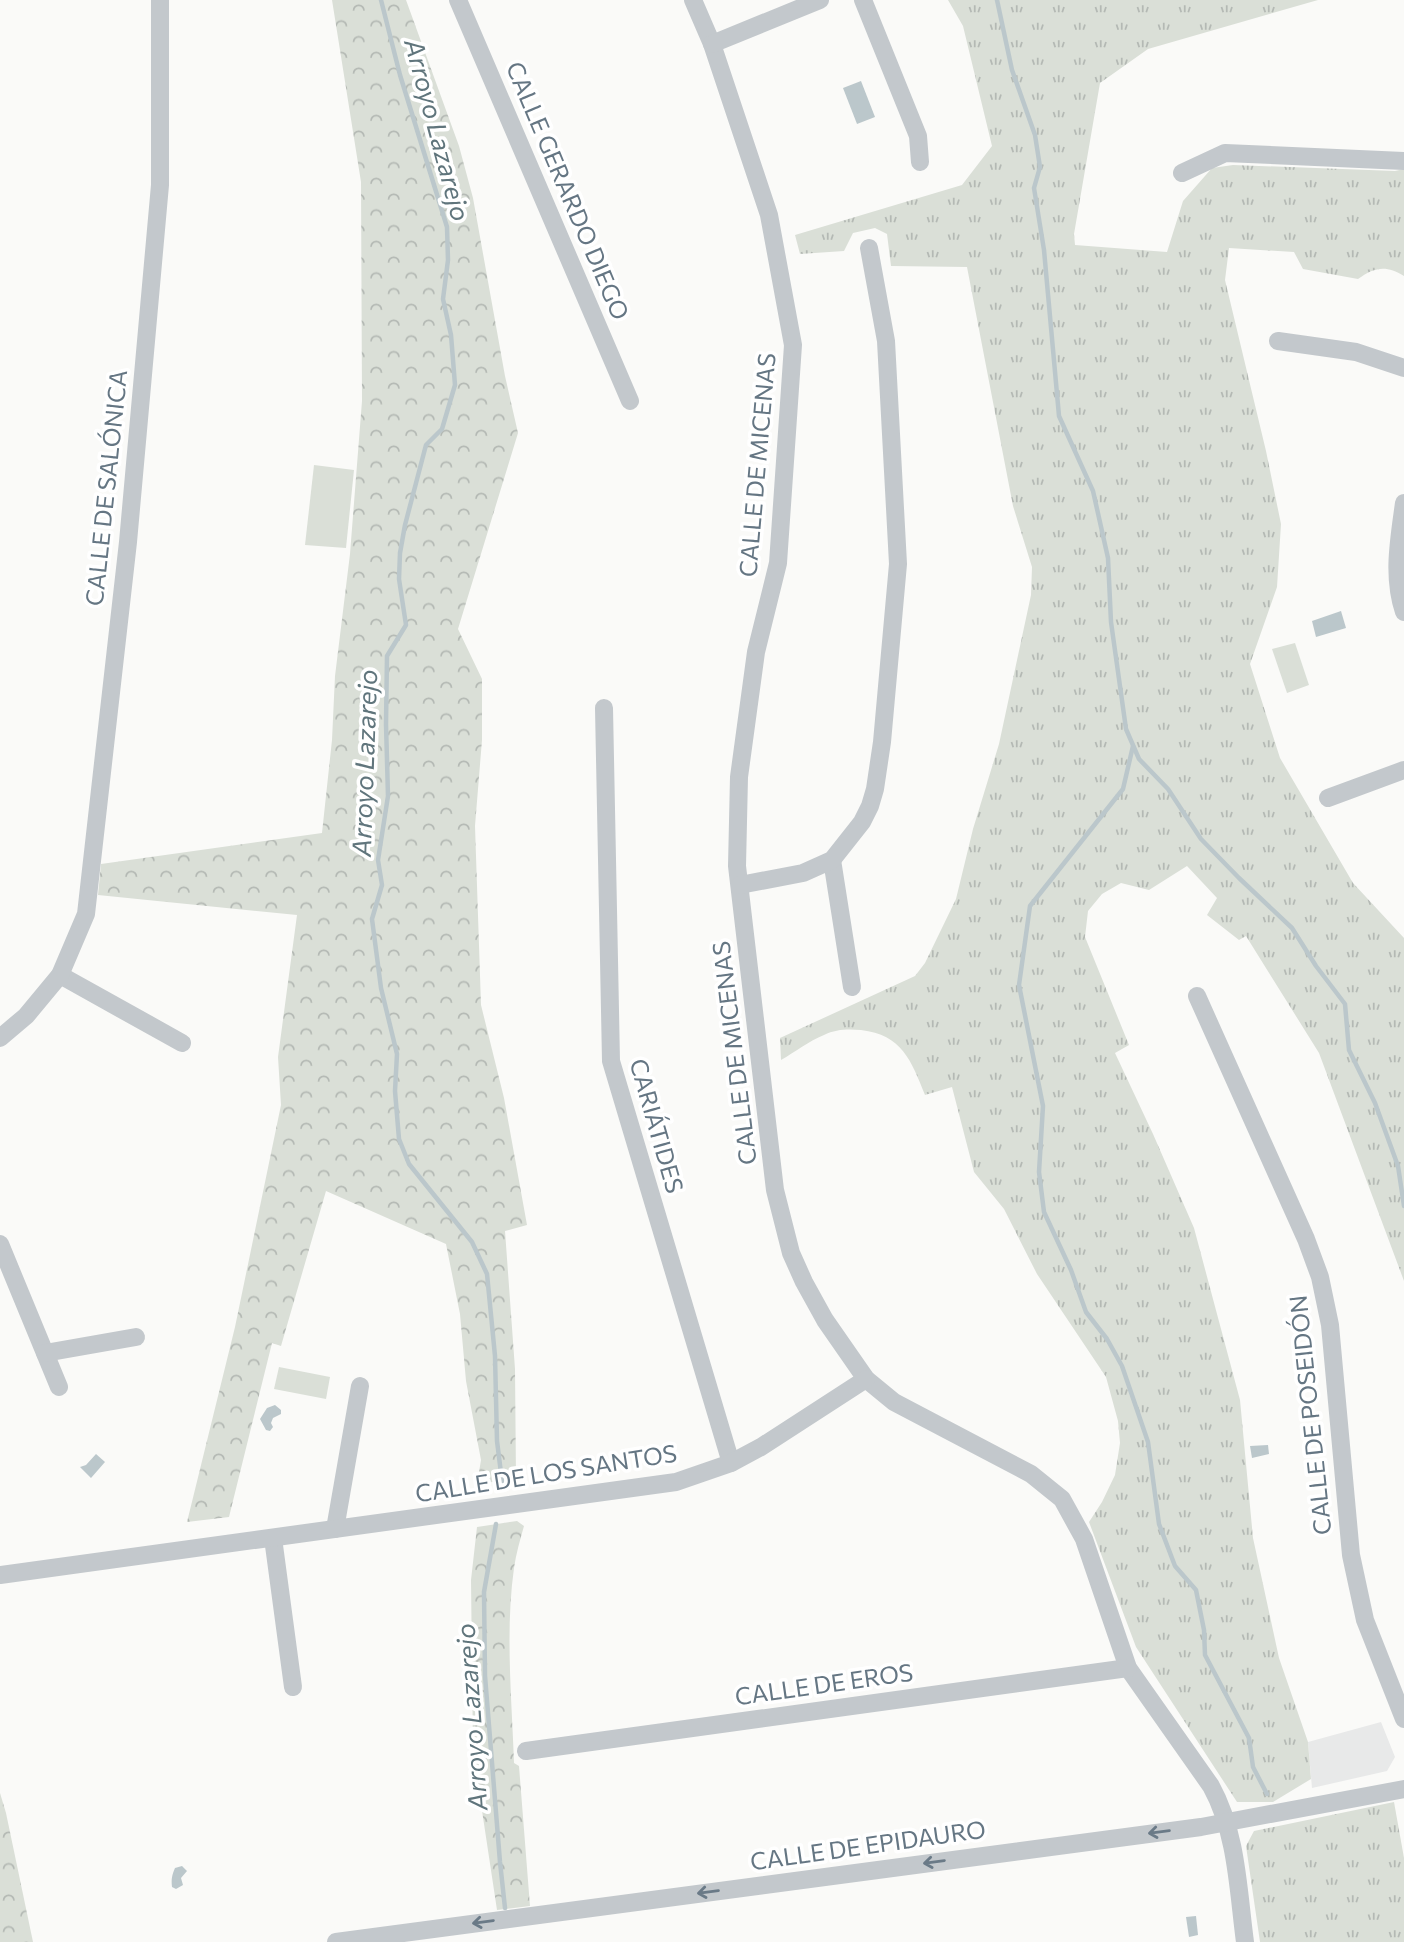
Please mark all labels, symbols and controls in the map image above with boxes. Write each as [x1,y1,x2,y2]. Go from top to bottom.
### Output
water label: Arroyo Lazarejo [399,34,478,224]
street label: CALLE GERARDO DIEGO [501,57,636,324]
street label: CALLE DE MICENAS [732,352,781,578]
street label: CALLE DE SALÓNICA [79,368,132,607]
water label: Arroyo Lazarejo [345,669,382,858]
street label: CALLE DE MICENAS [705,940,762,1167]
street label: CARIÁTIDES [624,1055,690,1196]
street label: CALLE DE POSEIDÓN [1282,1294,1337,1536]
street label: CALLE DE LOS SANTOS [413,1438,679,1508]
water label: Arroyo Lazarejo [449,1623,493,1813]
street label: CALLE DE EROS [733,1657,915,1710]
street label: CALLE DE EPIDAURO [748,1814,987,1875]
one-way arrow [1149,1826,1171,1839]
one-way arrow [923,1856,946,1869]
one-way arrow [697,1885,720,1898]
one-way arrow [472,1915,495,1928]

